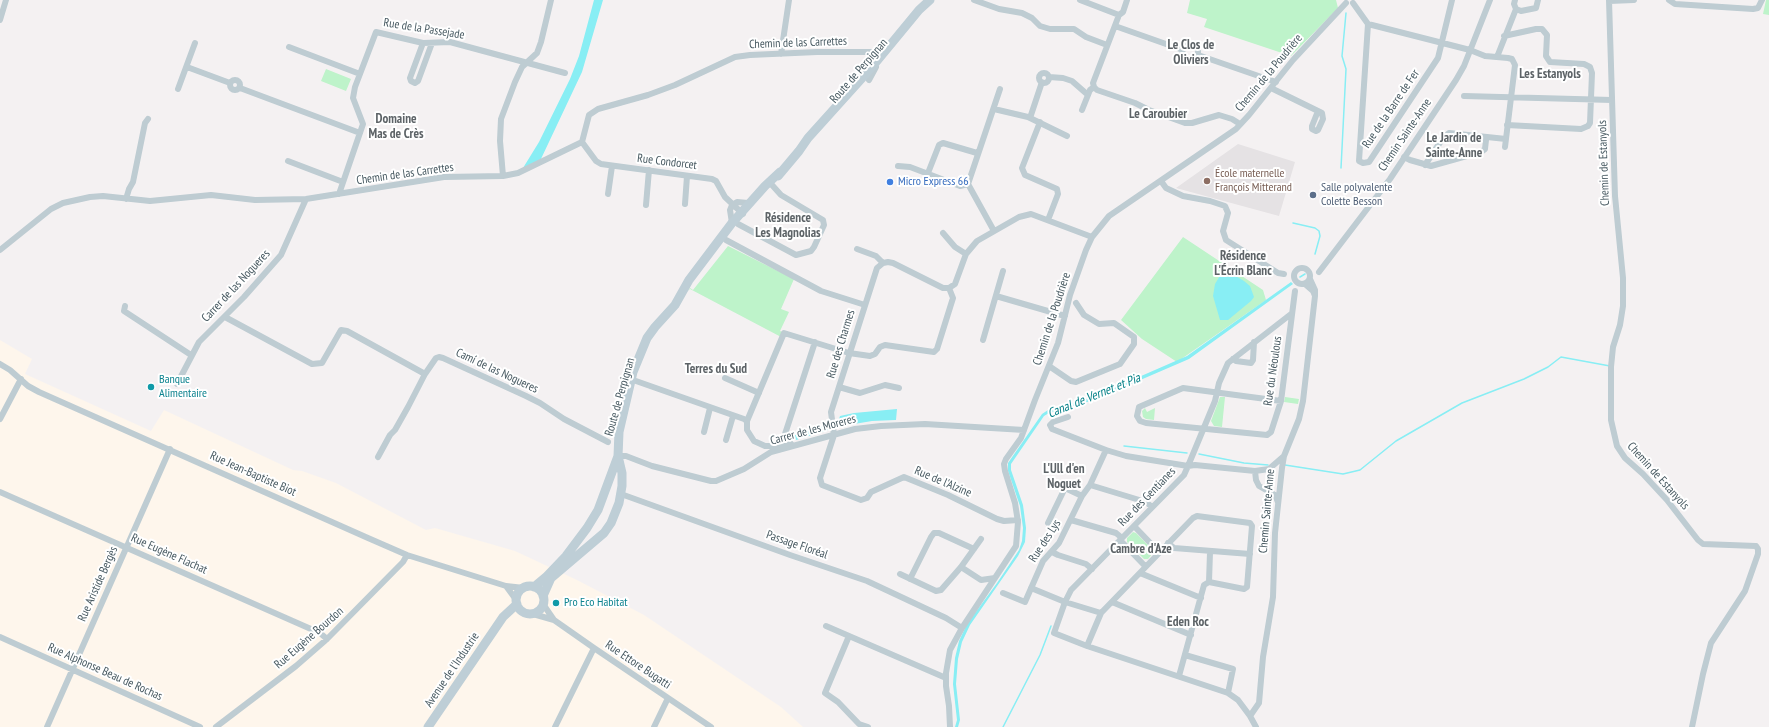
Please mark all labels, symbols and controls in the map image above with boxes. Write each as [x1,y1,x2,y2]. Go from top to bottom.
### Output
street label: Rue de la Passejade [382,15,466,43]
street label: Chemin de la Poudrière [1232,31,1306,115]
street label: Chemin de las Carrettes [749,34,847,52]
street label: Route de Perpignan [827,36,891,106]
district label: Le Clos de Oliviers [1168,37,1214,68]
district label: Les Estanyols [1519,66,1581,82]
street label: Rue de la Barre de Fer [1359,67,1423,151]
street label: Chemin Sainte-Anne [1375,96,1435,174]
district label: Le Caroubier [1129,106,1187,122]
district label: Domaine Mas de Crès [369,111,423,142]
street label: Chemin de Estanyols [1595,120,1613,206]
district label: Le Jardin de Sainte-Anne [1426,130,1482,161]
street label: Rue Condorcet [636,151,698,173]
street label: Chemin de las Carrettes [355,160,455,188]
place label: École maternelle François Mitterand [1215,167,1292,195]
place label: Micro Express 66 [898,175,969,189]
marker: École maternelle François Mitterand [1202,176,1212,186]
marker: Micro Express 66 [885,177,895,187]
place label: Salle polyvalente Colette Besson [1321,181,1393,209]
marker: Salle polyvalente Colette Besson [1308,190,1318,200]
district label: Résidence Les Magnolias [755,210,821,241]
street label: Carrer de las Nogueres [199,247,273,325]
district label: Résidence L'Écrin Blanc [1214,248,1272,279]
street label: Chemin de la Poudrière [1030,271,1074,367]
street label: Rue des Charmes [824,308,858,380]
street label: Rue du Néoulous [1261,335,1285,407]
street label: Camí de las Nogueres [453,346,541,396]
street label: Route de Perpignan [602,356,638,438]
district label: Terres du Sud [685,361,747,377]
water label: Canal de Vernet et Pia [1045,370,1143,422]
place label: Banque Alimentaire [159,373,207,401]
marker: Banque Alimentaire [146,382,156,392]
street label: Carrer de les Moreres [769,412,857,448]
street label: Chemin de Estanyols [1624,439,1692,513]
street label: Rue Jean-Baptiste Biot [208,449,298,499]
district label: L'Ull d'en Noguet [1043,461,1085,492]
street label: Rue de l'Alzine [912,464,974,500]
street label: Rue des Gentianes [1115,465,1179,529]
street label: Chemin Sainte-Anne [1256,468,1278,554]
street label: Rue des Lys [1026,517,1064,565]
street label: Passage Floréal [764,528,830,562]
street label: Rue Eugène Flachat [129,531,209,577]
district label: Cambre d'Aze [1110,541,1172,557]
street label: Rue Aristide Bergès [75,544,121,624]
place label: Pro Eco Habitat [564,596,627,610]
marker: Pro Eco Habitat [551,598,561,608]
street label: Rue Eugène Bourdon [272,604,346,672]
district label: Eden Roc [1167,614,1209,630]
street label: Avenue de l'Industrie [422,630,482,710]
street label: Rue Ettore Bugatti [602,638,674,692]
street label: Rue Alphonse Beau de Rochas [45,640,165,704]

